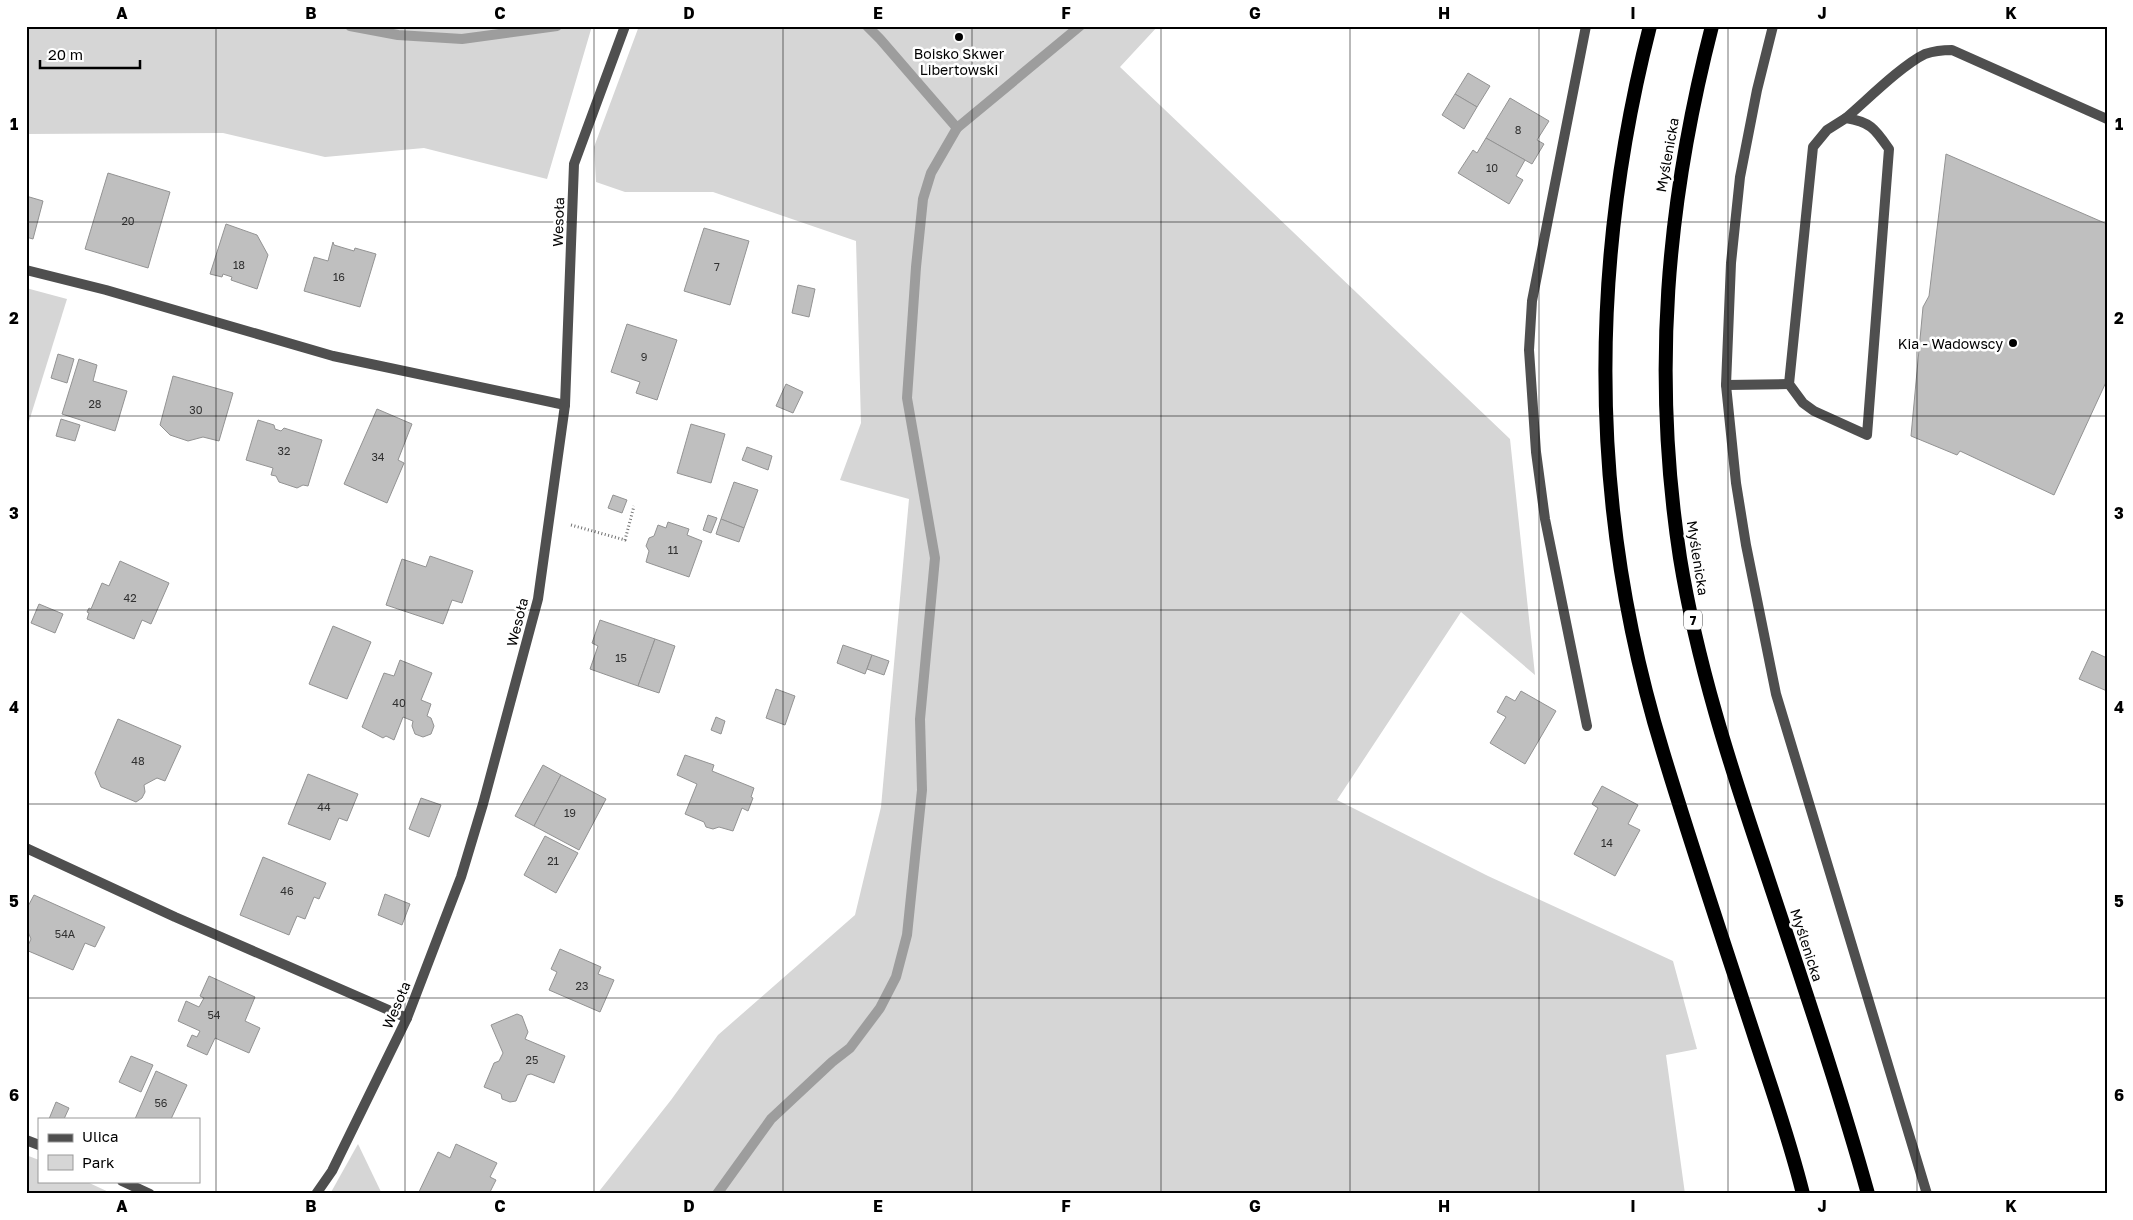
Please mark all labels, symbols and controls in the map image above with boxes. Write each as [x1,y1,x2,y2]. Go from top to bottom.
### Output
text: A [116,3,128,23]
text: B [305,3,317,23]
text: C [494,3,506,23]
text: D [683,3,695,23]
text: E [873,3,883,23]
text: F [1061,3,1071,23]
text: G [1249,3,1261,23]
text: H [1438,3,1450,23]
text: I [1630,3,1636,23]
text: J [1817,3,1827,23]
text: K [2005,3,2017,23]
marker: Boisko Skwer Libertowski [953,31,965,43]
scale bar [40,38,140,70]
text: 20 m [48,45,83,63]
place label: Boisko Skwer Libertowski [914,45,1005,78]
text: 1 [10,114,18,134]
text: 1 [2115,114,2123,134]
street label: Myślenicka [1652,116,1682,194]
house number: 8 [1515,123,1522,136]
house number: 10 [1486,161,1498,174]
street label: Wesoła [549,197,567,247]
house number: 20 [121,214,135,227]
house number: 18 [233,258,245,271]
house number: 7 [714,260,720,273]
house number: 16 [333,270,345,283]
text: 2 [9,308,19,328]
text: 2 [2114,308,2124,328]
place label: Kia - Wadowscy [1898,335,2003,352]
marker: Kia - Wadowscy [2007,337,2019,349]
house number: 9 [641,350,647,363]
house number: 28 [88,397,102,410]
house number: 30 [189,403,203,416]
house number: 32 [278,444,290,457]
house number: 34 [371,450,385,463]
text: 3 [9,503,19,523]
text: 3 [2114,503,2124,523]
street label: Myślenicka [1684,519,1712,597]
house number: 11 [668,543,678,556]
house number: 42 [123,591,137,604]
street label: Wesoła [503,596,531,648]
road number: 7 [1684,610,1702,630]
house number: 15 [615,651,627,664]
house number: 40 [392,696,406,709]
text: 4 [9,697,19,717]
text: 4 [2114,697,2124,717]
house number: 48 [131,754,145,767]
house number: 44 [317,800,331,813]
house number: 19 [564,806,576,819]
house number: 14 [1601,836,1613,849]
house number: 21 [547,854,559,867]
house number: 46 [280,884,294,897]
text: 5 [9,891,19,911]
text: 5 [2114,891,2124,911]
street label: Myślenicka [1787,907,1827,983]
house number: 54A [55,927,76,940]
street label: Wesoła [378,979,414,1031]
house number: 23 [576,979,588,992]
house number: 54 [207,1008,221,1021]
house number: 25 [526,1053,538,1066]
text: 6 [9,1085,19,1105]
text: 6 [2114,1085,2124,1105]
house number: 56 [154,1096,168,1109]
legend [38,1118,200,1182]
text: Ulica [82,1127,118,1145]
text: Park [82,1153,115,1171]
text: A [116,1196,128,1216]
text: B [305,1196,317,1216]
text: C [494,1196,506,1216]
text: D [683,1196,695,1216]
text: E [873,1196,883,1216]
text: F [1061,1196,1071,1216]
text: G [1249,1196,1261,1216]
text: H [1438,1196,1450,1216]
text: I [1630,1196,1636,1216]
text: J [1817,1196,1827,1216]
text: K [2005,1196,2017,1216]

